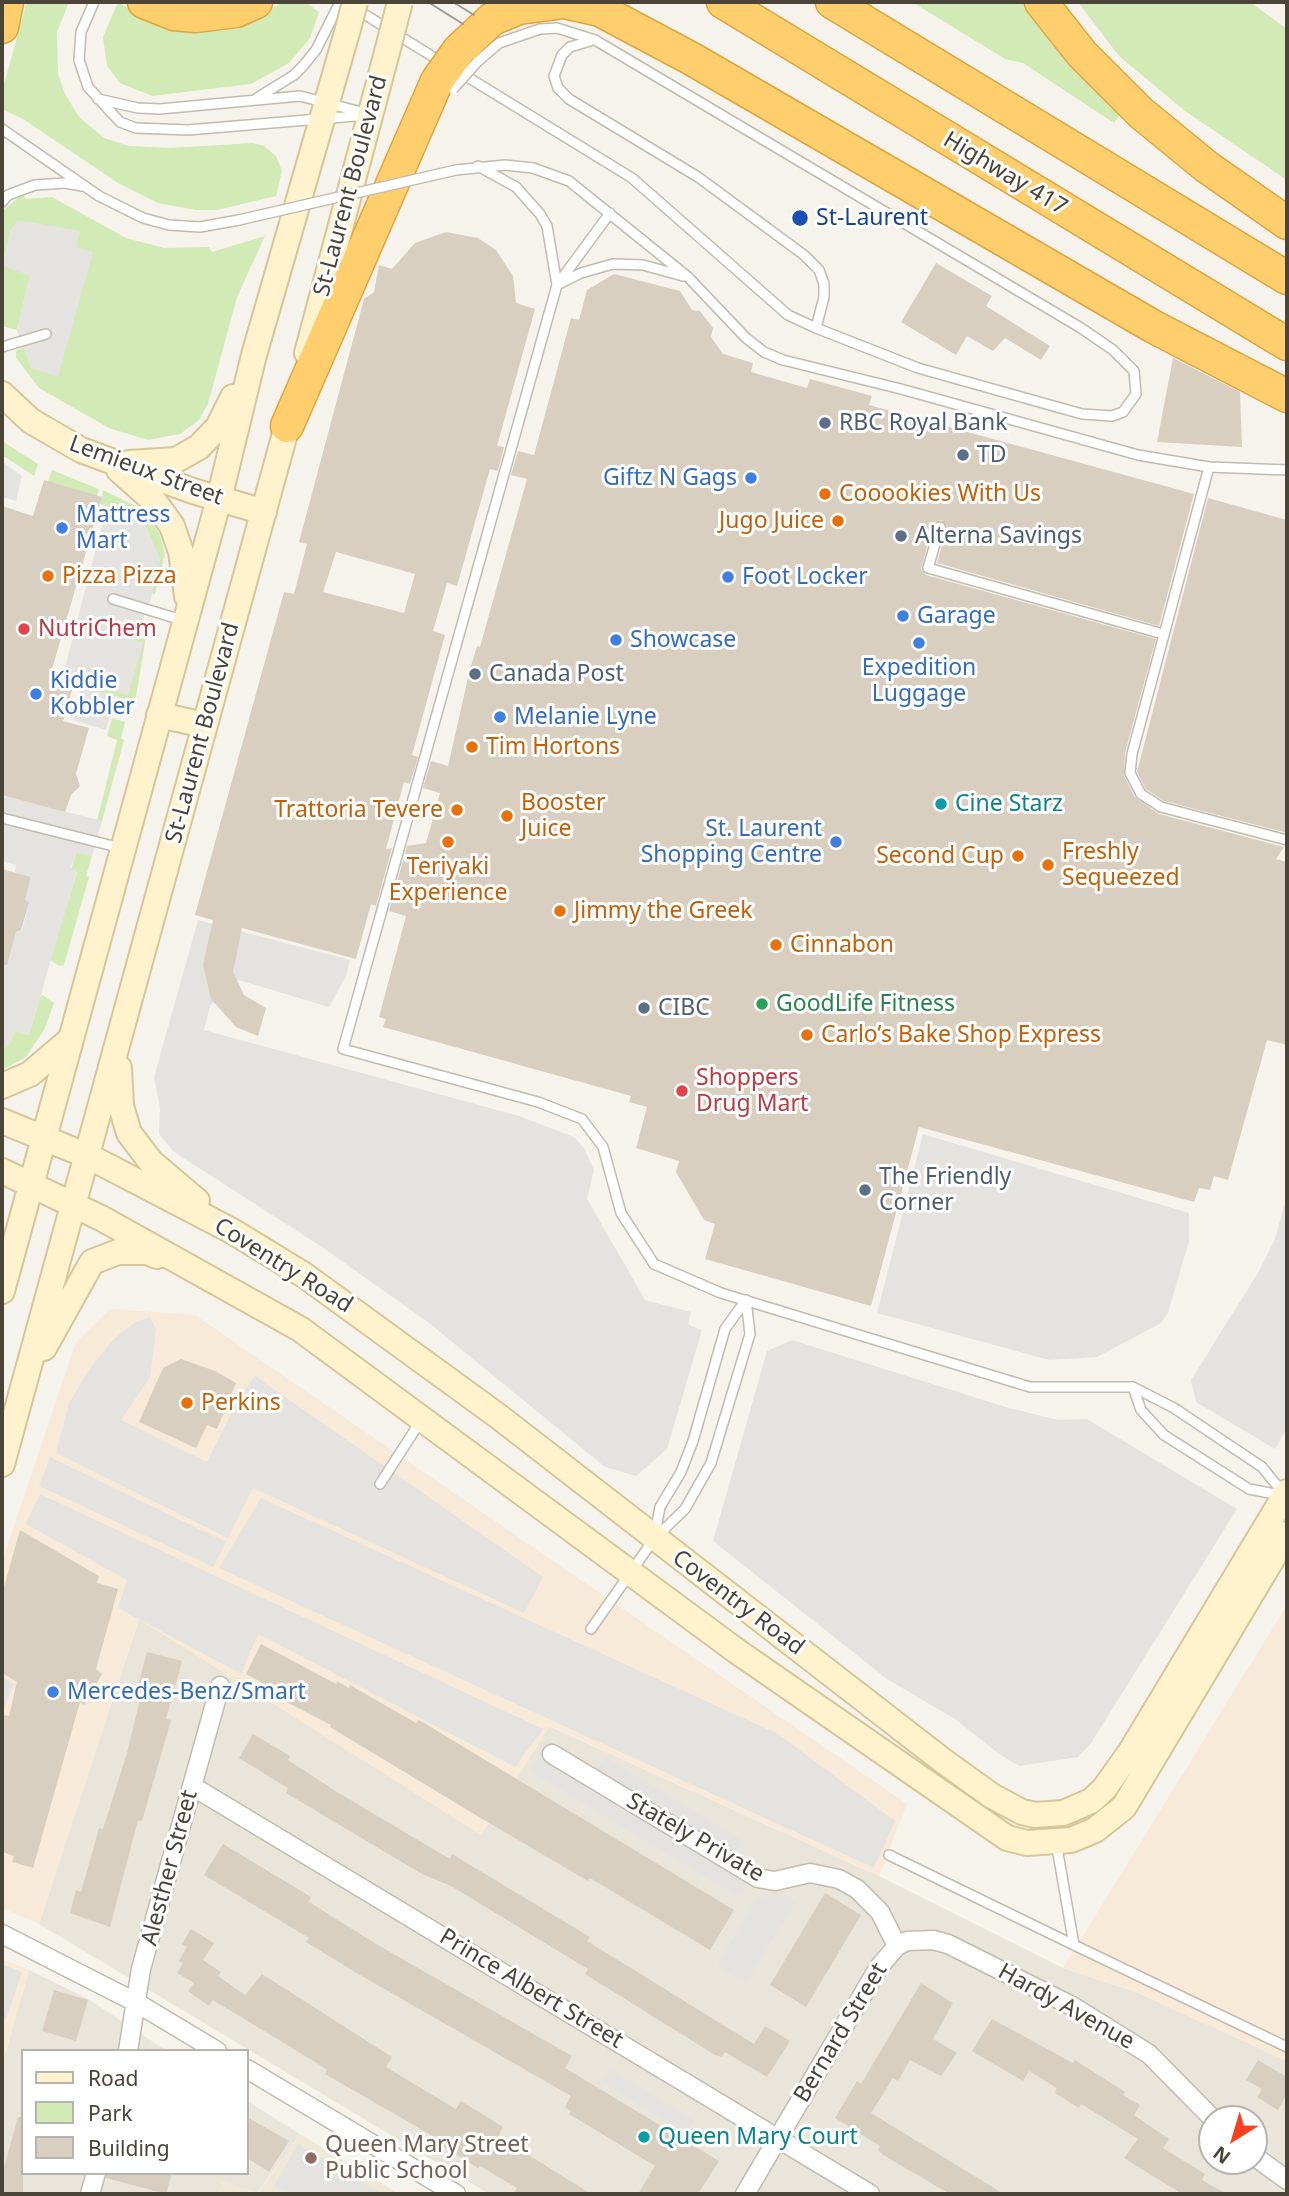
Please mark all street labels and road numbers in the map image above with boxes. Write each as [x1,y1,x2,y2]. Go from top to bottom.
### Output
street label: St-Laurent Boulevard [308,73,394,299]
street label: Highway 417 [938,126,1072,222]
street label: Lemieux Street [65,430,227,512]
street label: St-Laurent Boulevard [160,620,246,846]
street label: Coventry Road [209,1213,357,1319]
street label: Coventry Road [667,1545,809,1661]
street label: Alesther Street [136,1787,204,1949]
street label: Stately Private [621,1788,769,1888]
street label: Prince Albert Street [434,1923,628,2055]
street label: Bernard Street [789,1958,893,2108]
street label: Hardy Avenue [993,1958,1139,2056]

